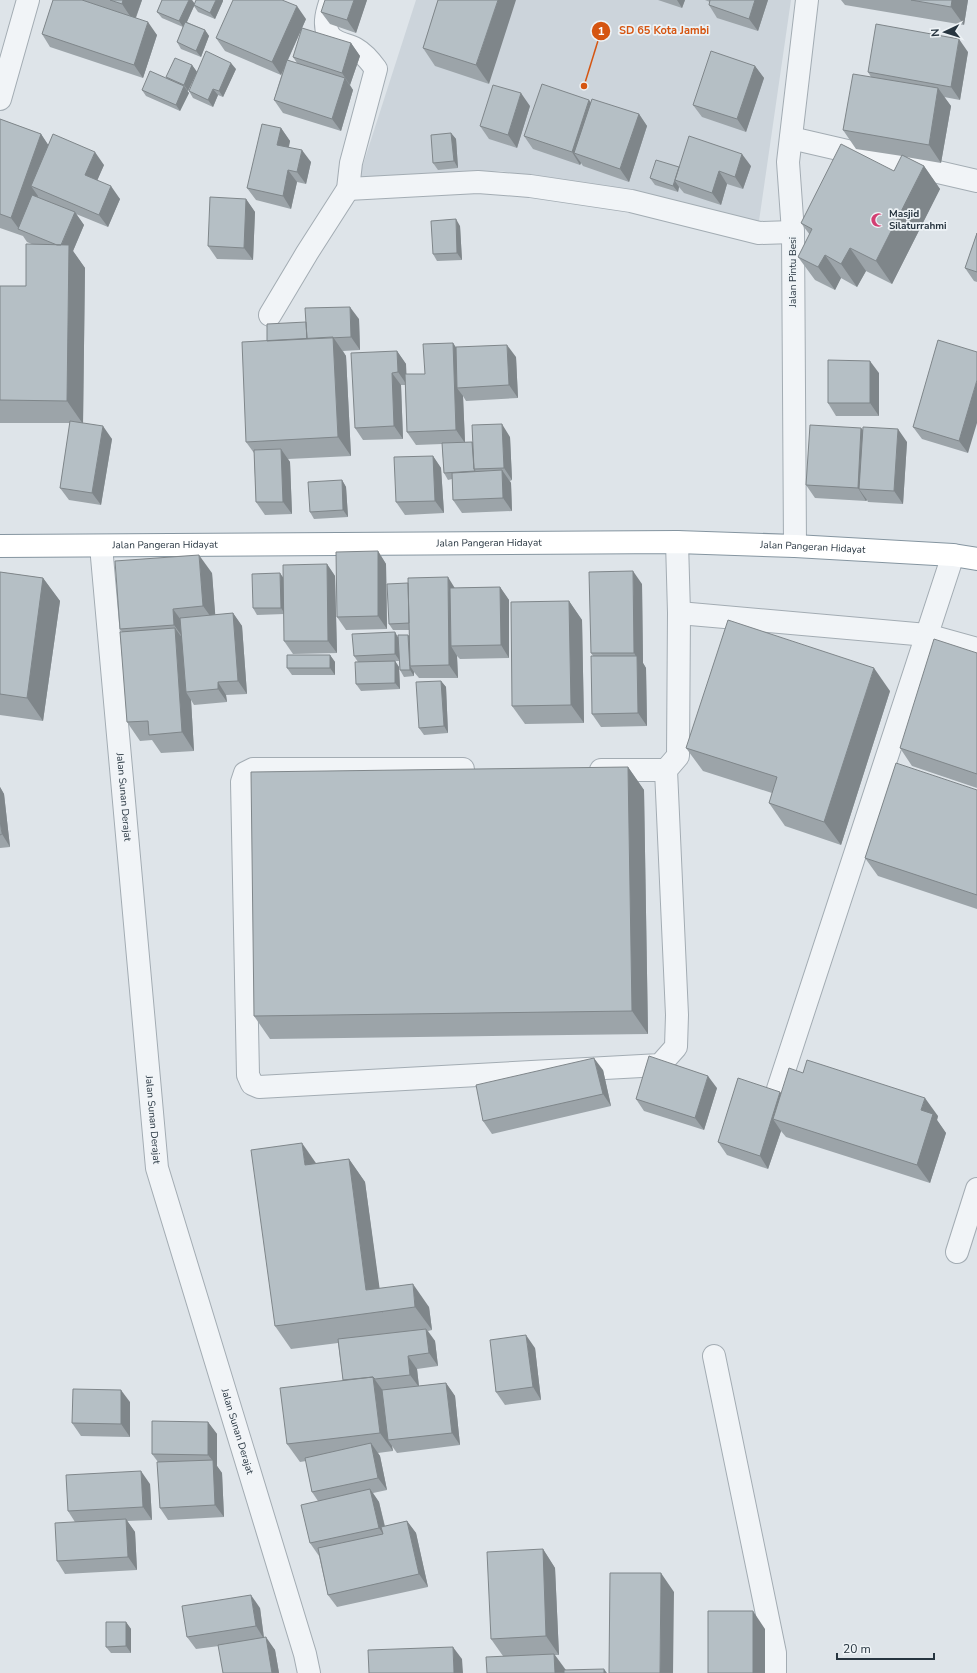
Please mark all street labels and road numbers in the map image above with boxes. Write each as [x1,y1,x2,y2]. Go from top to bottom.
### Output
street label: Jalan Pintu Besi [786,237,800,308]
street label: Jalan Pangeran Hidayat [435,536,542,550]
street label: Jalan Pangeran Hidayat [111,538,218,552]
street label: Jalan Pangeran Hidayat [759,538,866,557]
street label: Jalan Sunan Derajat [113,751,135,842]
street label: Jalan Sunan Derajat [142,1074,164,1165]
street label: Jalan Sunan Derajat [217,1386,257,1477]

